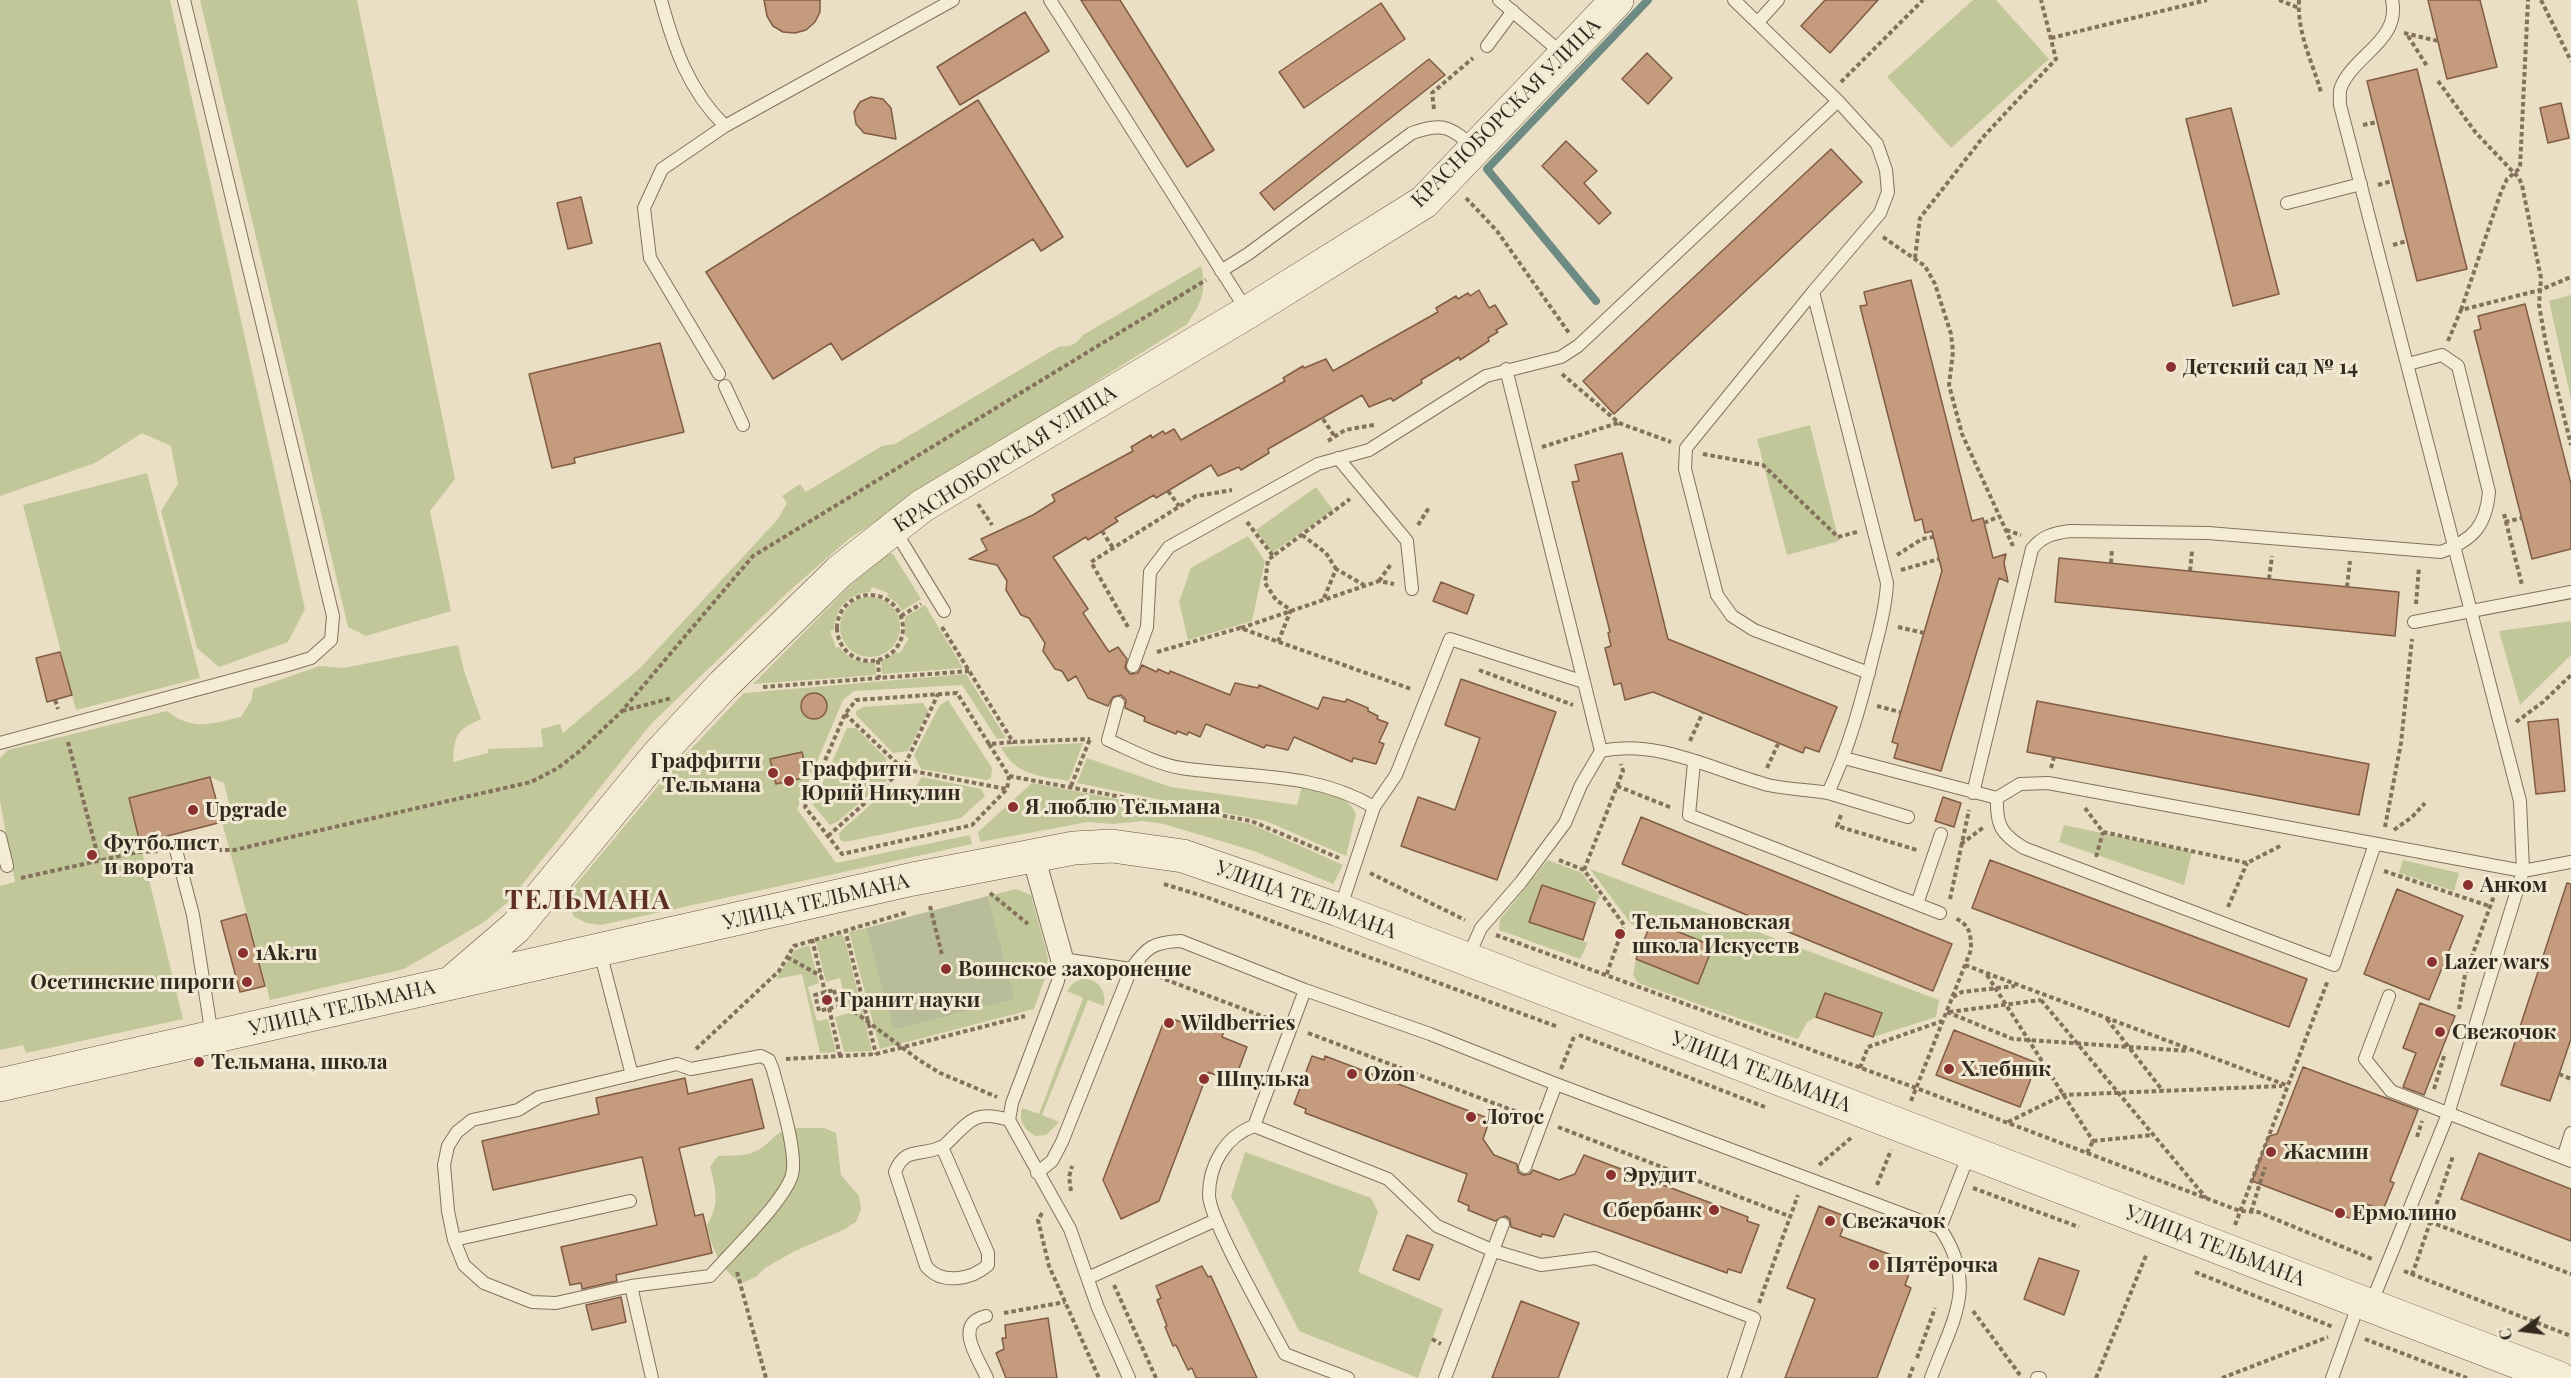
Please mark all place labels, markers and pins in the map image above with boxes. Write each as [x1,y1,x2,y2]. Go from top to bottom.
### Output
place label: Детский сад № 14 [2183,354,2358,380]
marker: Детский сад № 14 [2164,360,2178,374]
place label: Граффити Тельмана [650,748,761,798]
place label: Граффити Юрий Никулин [801,756,961,806]
marker: Граффити Тельмана [766,766,780,780]
marker: Граффити Юрий Никулин [782,774,796,788]
place label: Я люблю Тельмана [1025,794,1220,820]
place label: Upgrade [205,797,287,823]
marker: Я люблю Тельмана [1006,800,1020,814]
marker: Upgrade [186,803,200,817]
place label: Футболист и ворота [104,830,219,880]
marker: Футболист и ворота [85,848,99,862]
place label: Анком [2480,872,2547,898]
marker: Анком [2461,878,2475,892]
place label: Тельмановская школа Искусств [1632,909,1799,959]
marker: Тельмановская школа Искусств [1613,927,1627,941]
place label: 1Ak.ru [255,940,318,966]
marker: 1Ak.ru [236,946,250,960]
place label: Lazer wars [2444,949,2549,975]
marker: Lazer wars [2425,955,2439,969]
place label: Воинское захоронение [958,956,1192,982]
marker: Воинское захоронение [939,962,953,976]
place label: Осетинские пироги [30,969,235,995]
marker: Осетинские пироги [240,975,254,989]
place label: Гранит науки [839,987,980,1013]
marker: Гранит науки [820,993,834,1007]
place label: Wildberries [1181,1010,1296,1036]
marker: Wildberries [1162,1016,1176,1030]
place label: Свежочок [2452,1019,2556,1045]
marker: Свежочок [2433,1025,2447,1039]
place label: Тельмана, школа [211,1049,388,1075]
marker: Тельмана, школа [192,1055,206,1069]
place label: Хлебник [1961,1056,2051,1082]
place label: Ozon [1364,1061,1415,1087]
marker: Хлебник [1942,1062,1956,1076]
place label: Шпулька [1216,1066,1310,1092]
marker: Ozon [1345,1067,1359,1081]
marker: Шпулька [1197,1072,1211,1086]
place label: Лотос [1483,1104,1544,1130]
marker: Лотос [1464,1110,1478,1124]
place label: Жасмин [2283,1139,2369,1165]
marker: Жасмин [2264,1145,2278,1159]
place label: Эрудит [1623,1162,1697,1188]
marker: Эрудит [1604,1168,1618,1182]
place label: Сбербанк [1603,1197,1702,1223]
place label: Ермолино [2352,1200,2457,1226]
marker: Сбербанк [1707,1203,1721,1217]
marker: Ермолино [2333,1206,2347,1220]
place label: Свежачок [1842,1208,1946,1234]
marker: Свежачок [1823,1214,1837,1228]
place label: Пятёрочка [1886,1252,1998,1278]
marker: Пятёрочка [1867,1258,1881,1272]

